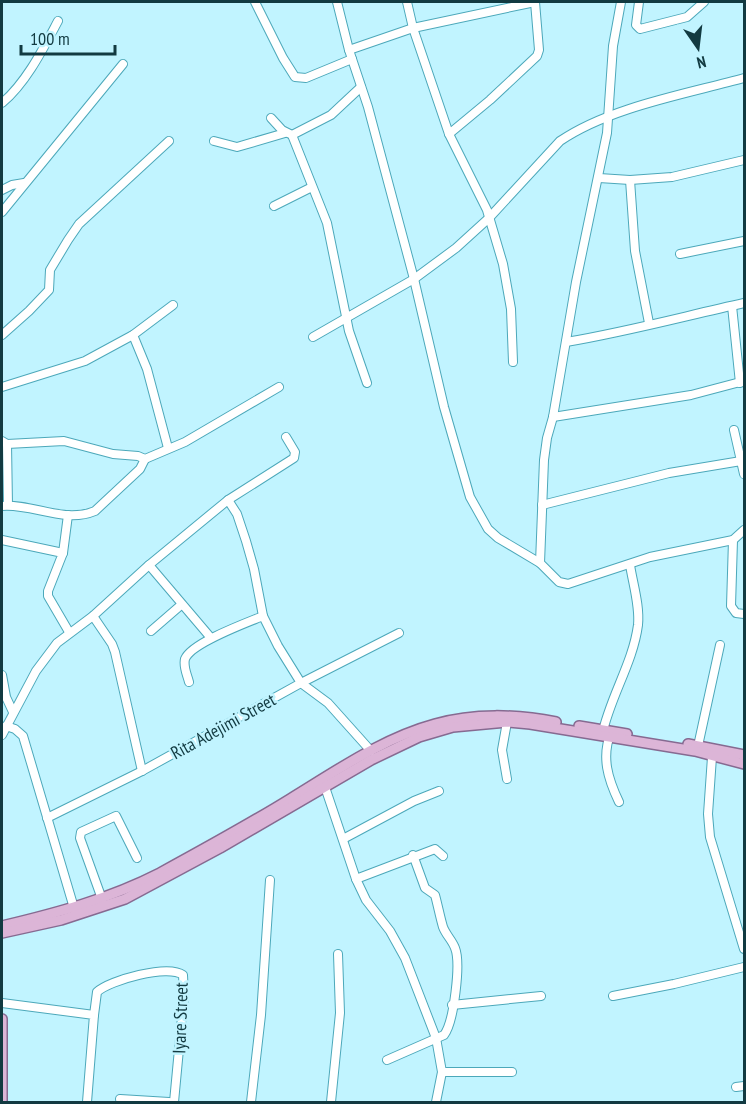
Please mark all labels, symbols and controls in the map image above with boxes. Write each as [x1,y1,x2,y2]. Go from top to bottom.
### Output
scale bar [21,18,116,56]
north arrow [668,18,728,78]
text: 100 m [30,27,70,50]
text: N [695,52,708,73]
street label: Rita Adejimi Street [167,688,279,764]
street label: Iyare Street [167,982,193,1054]

